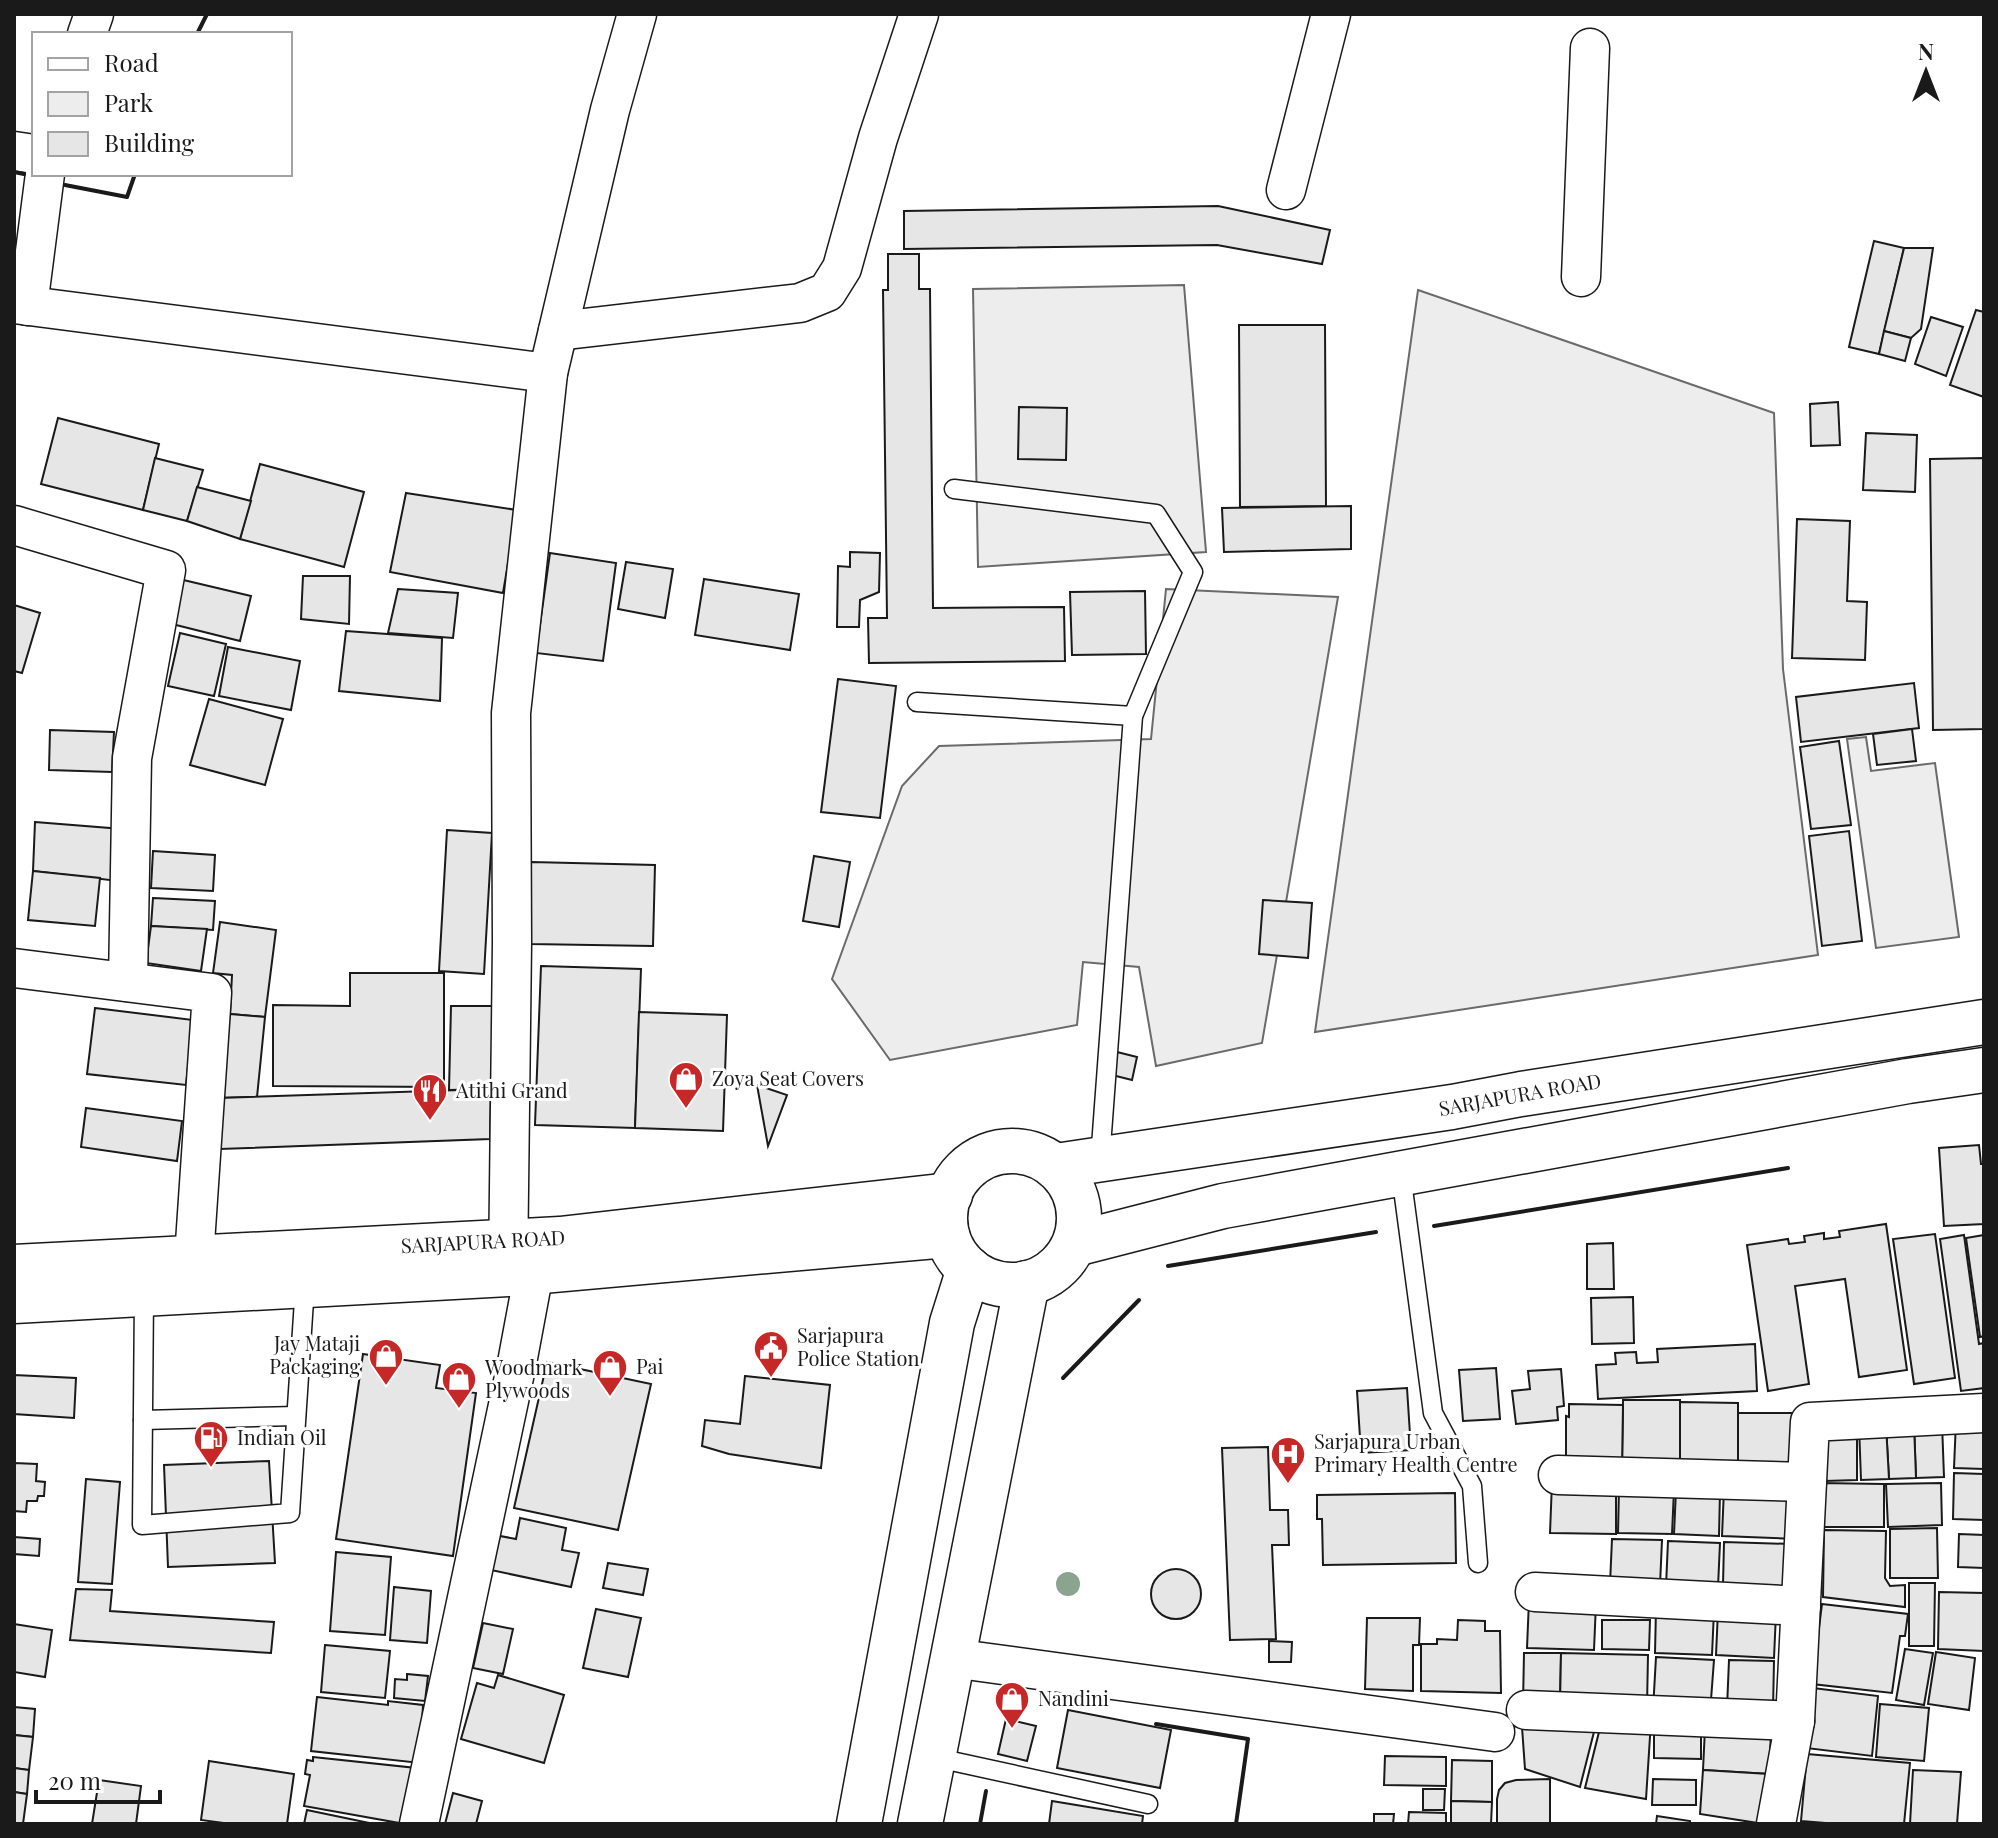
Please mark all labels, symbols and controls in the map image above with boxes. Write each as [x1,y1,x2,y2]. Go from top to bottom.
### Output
legend [32,32,292,176]
north arrow [1886,32,1966,112]
text: N [1918,36,1934,66]
text: Road [104,46,159,78]
text: Park [104,86,154,118]
text: Building [104,126,195,158]
shop icon: Zoya Seat Covers [667,1060,705,1110]
place label: Zoya Seat Covers [712,1064,864,1091]
street label: SARJAPURA ROAD [1436,1066,1603,1121]
restaurant icon: Atithi Grand [411,1072,449,1122]
place label: Atithi Grand [455,1076,568,1103]
street label: SARJAPURA ROAD [400,1223,566,1258]
place label: Sarjapura Police Station [797,1321,919,1371]
place label: Jay Mataji Packaging [269,1329,360,1379]
public building icon: Sarjapura Police Station [752,1329,790,1379]
shop icon: Jay Mataji Packaging [367,1337,405,1387]
shop icon: Pai [591,1348,629,1398]
place label: Pai [636,1352,664,1379]
place label: Woodmark Plywoods [484,1353,582,1403]
shop icon: Woodmark Plywoods [440,1360,478,1410]
fuel station icon: Indian Oil [192,1419,230,1469]
place label: Indian Oil [237,1423,327,1450]
place label: Sarjapura Urban Primary Health Centre [1314,1427,1518,1477]
hospital icon: Sarjapura Urban Primary Health Centre [1269,1435,1307,1485]
shop icon: Nandini [993,1680,1031,1730]
place label: Nandini [1038,1684,1109,1711]
scale bar [36,1754,160,1804]
text: 20 m [48,1764,101,1796]

